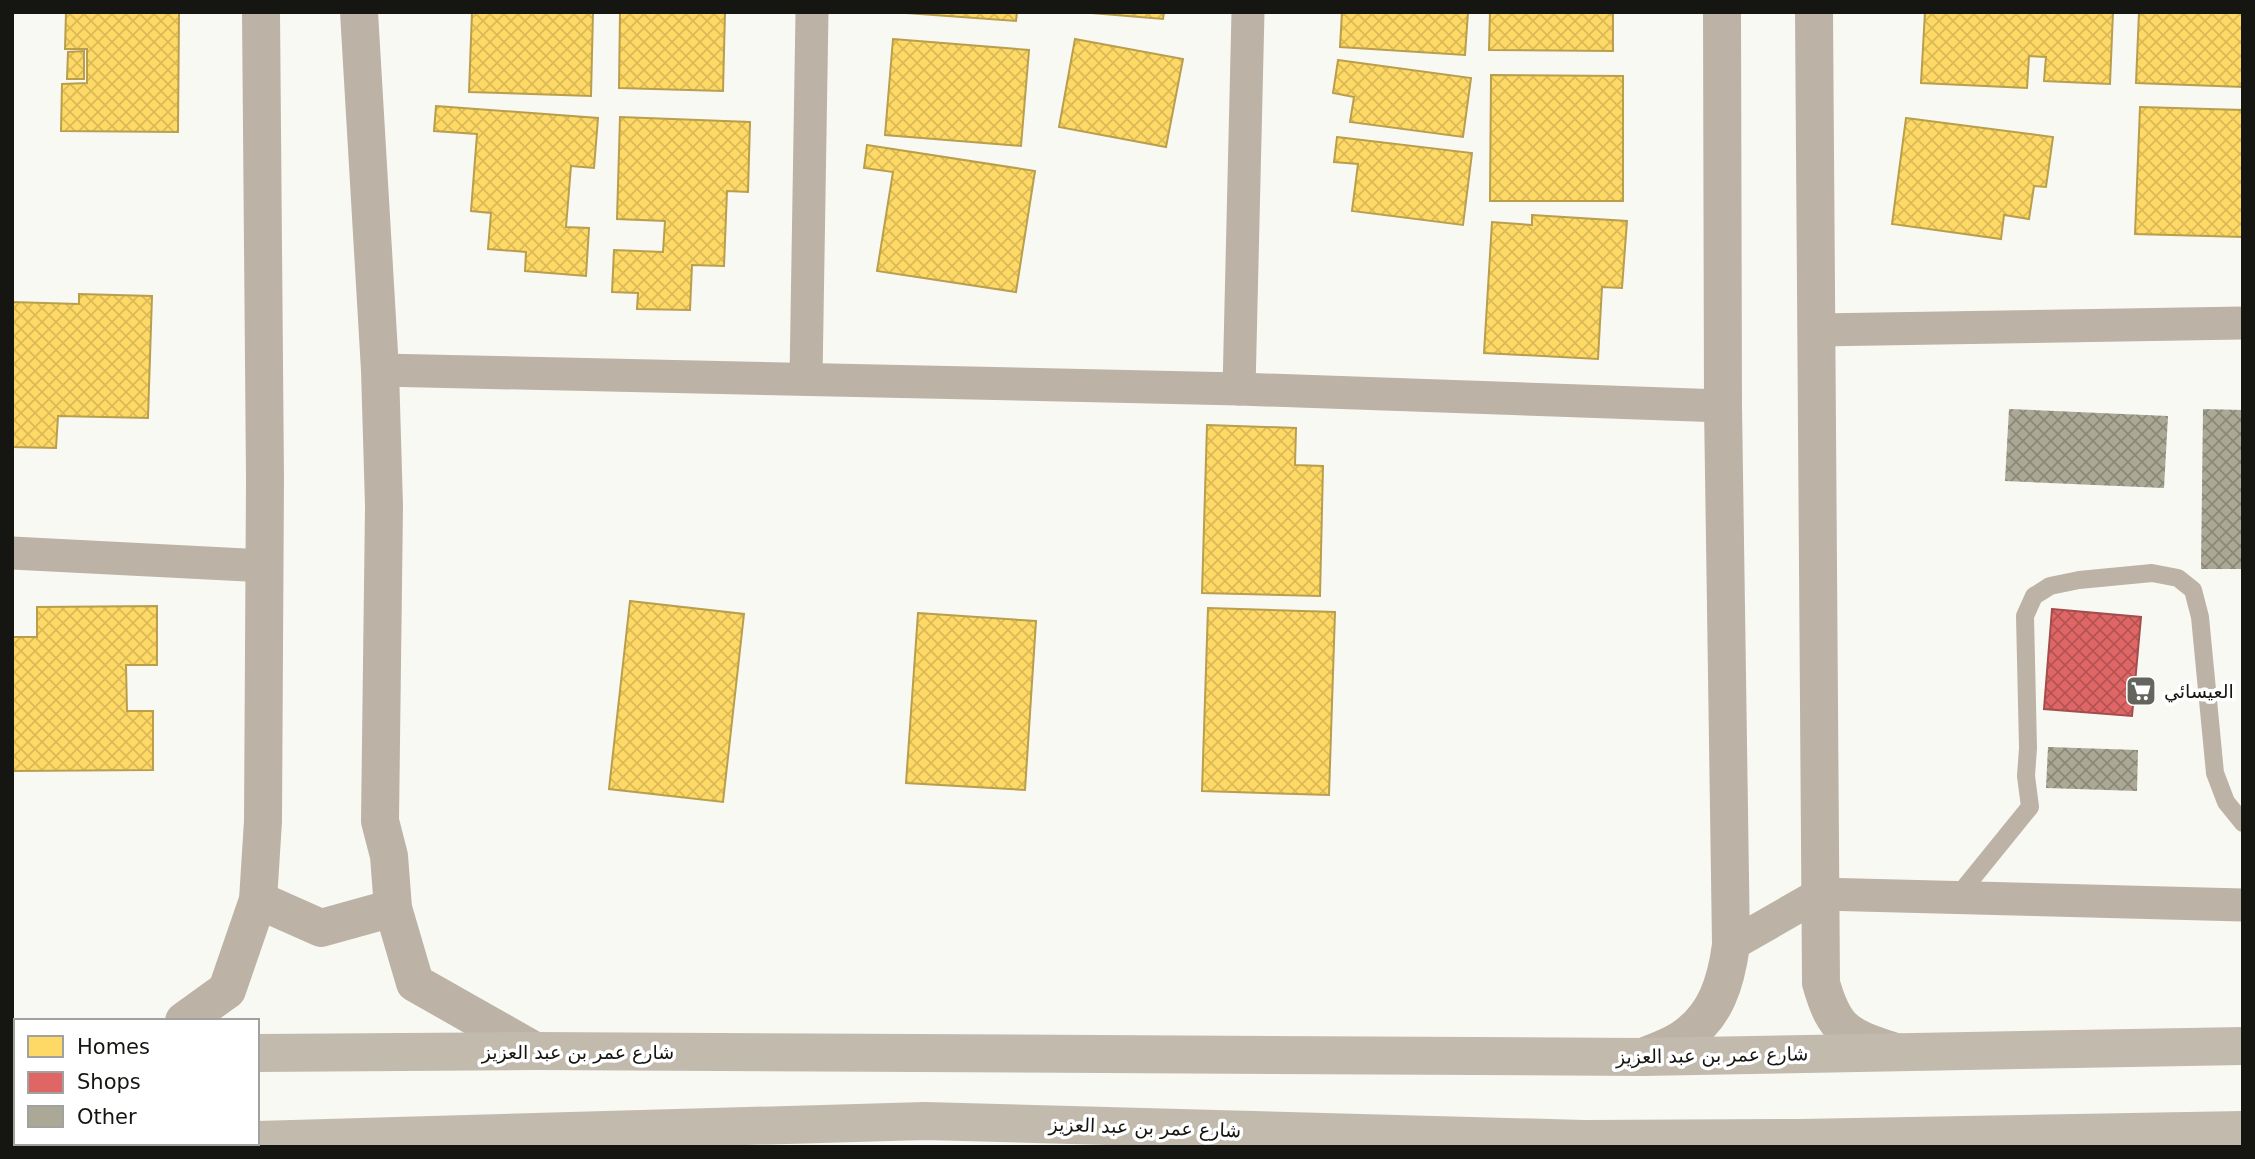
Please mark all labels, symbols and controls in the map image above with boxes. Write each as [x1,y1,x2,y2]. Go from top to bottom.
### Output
supermarket icon: العيسائي [2124,674,2158,708]
place label: العيسائي [2164,680,2234,703]
legend [14,1019,259,1145]
text: Homes [77,1035,150,1059]
street label: شارع عمر بن عبد العزيز [481,1041,674,1064]
street label: شارع عمر بن عبد العزيز [1615,1042,1808,1069]
text: Shops [77,1070,141,1094]
text: Other [77,1105,137,1129]
street label: شارع عمر بن عبد العزيز [1047,1113,1242,1142]

